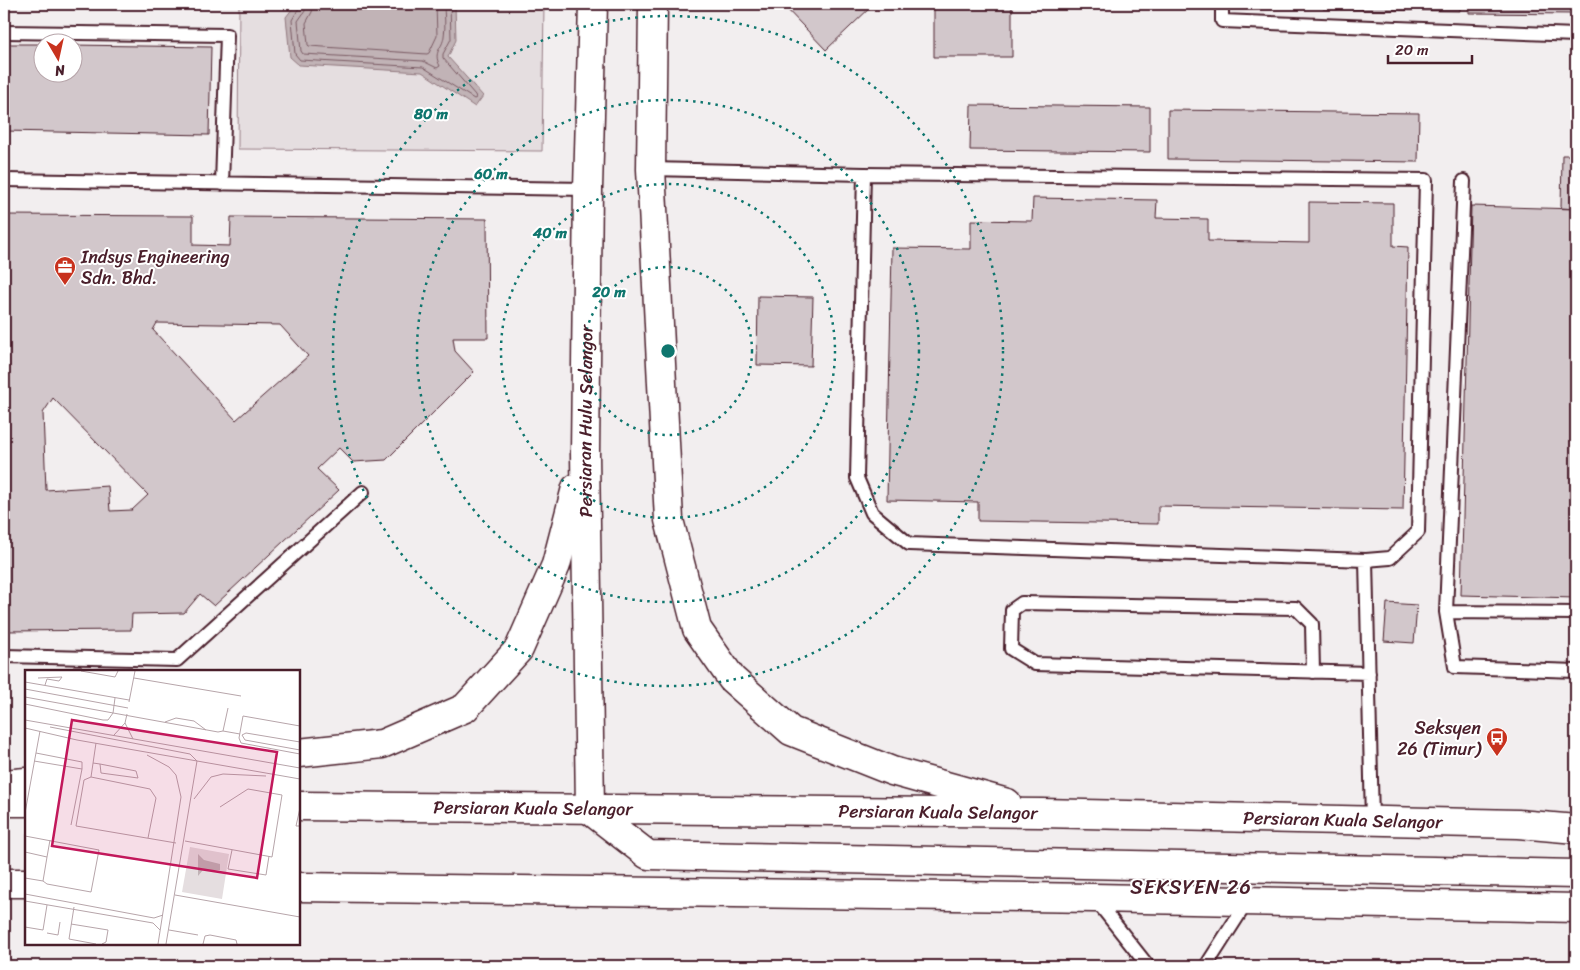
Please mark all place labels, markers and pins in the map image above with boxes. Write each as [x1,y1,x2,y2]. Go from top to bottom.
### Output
place label: Indsys Engineering Sdn. Bhd. [80,241,230,294]
office icon: Indsys Engineering Sdn. Bhd. [53,255,77,286]
centre of rings [659,342,677,360]
place label: Seksyen 26 (Timur) [1397,712,1483,765]
bus stop icon: Seksyen 26 (Timur) [1485,726,1509,757]

